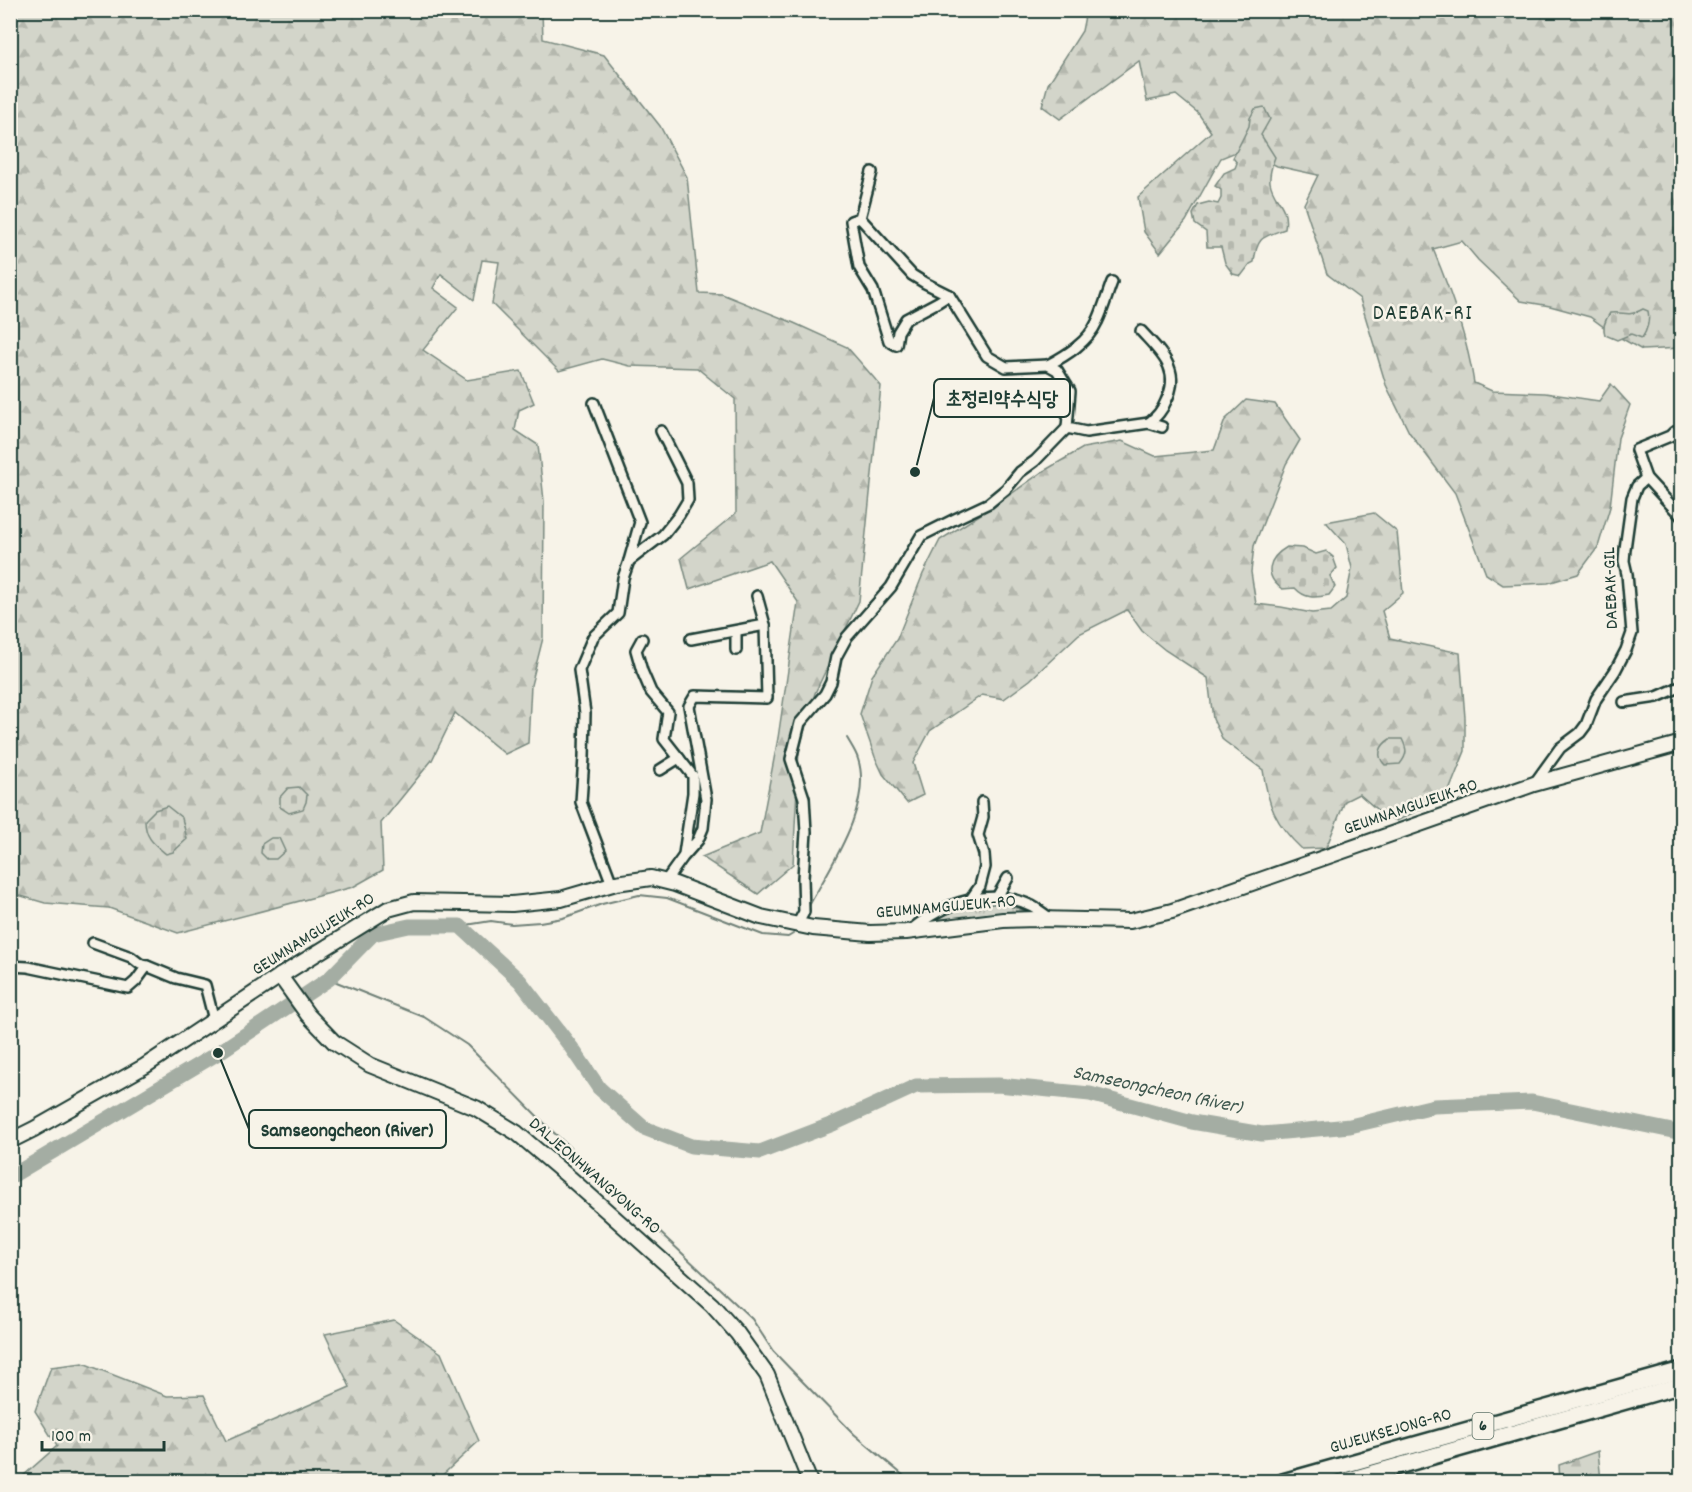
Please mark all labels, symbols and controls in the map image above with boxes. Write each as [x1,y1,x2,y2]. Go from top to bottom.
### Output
district label: DAEBAK-RI [1373,300,1473,330]
callout: 초정리약수식당 [934,379,1070,417]
text: 초정리약수식당 [946,387,1058,415]
street label: DAEBAK-GIL [1598,546,1626,629]
street label: GEUMNAMGUJEUK-RO [1341,773,1481,843]
street label: GEUMNAMGUJEUK-RO [248,887,380,983]
street label: GEUMNAMGUJEUK-RO [875,889,1017,927]
water label: Samseongcheon (River) [1070,1059,1246,1123]
callout: Samseongcheon (River) [249,1110,446,1148]
street label: DALJEONHWANGYONG-RO [522,1112,666,1242]
text: Samseongcheon (River) [261,1118,433,1146]
street label: GUJEUKSEJONG-RO [1327,1403,1455,1461]
road number: 6 [1472,1413,1494,1439]
scale bar [42,1414,164,1452]
text: 100 m [51,1425,91,1450]

